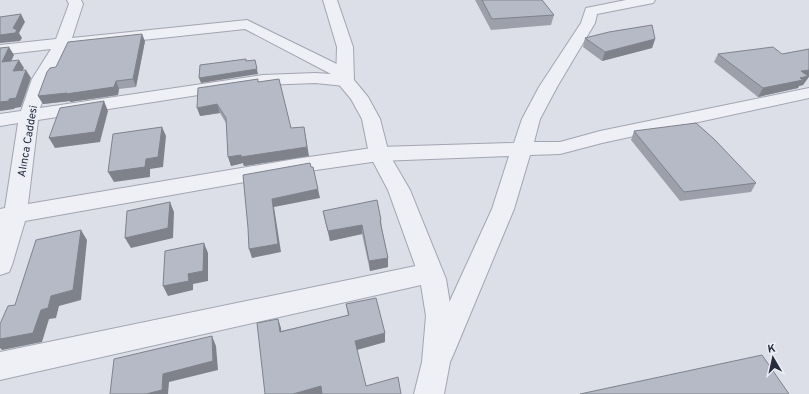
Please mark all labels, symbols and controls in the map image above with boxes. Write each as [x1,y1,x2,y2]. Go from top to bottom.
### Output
street label: Alınca Caddesi [15,104,41,178]
north arrow [753,338,793,378]
text: K [767,342,777,357]

